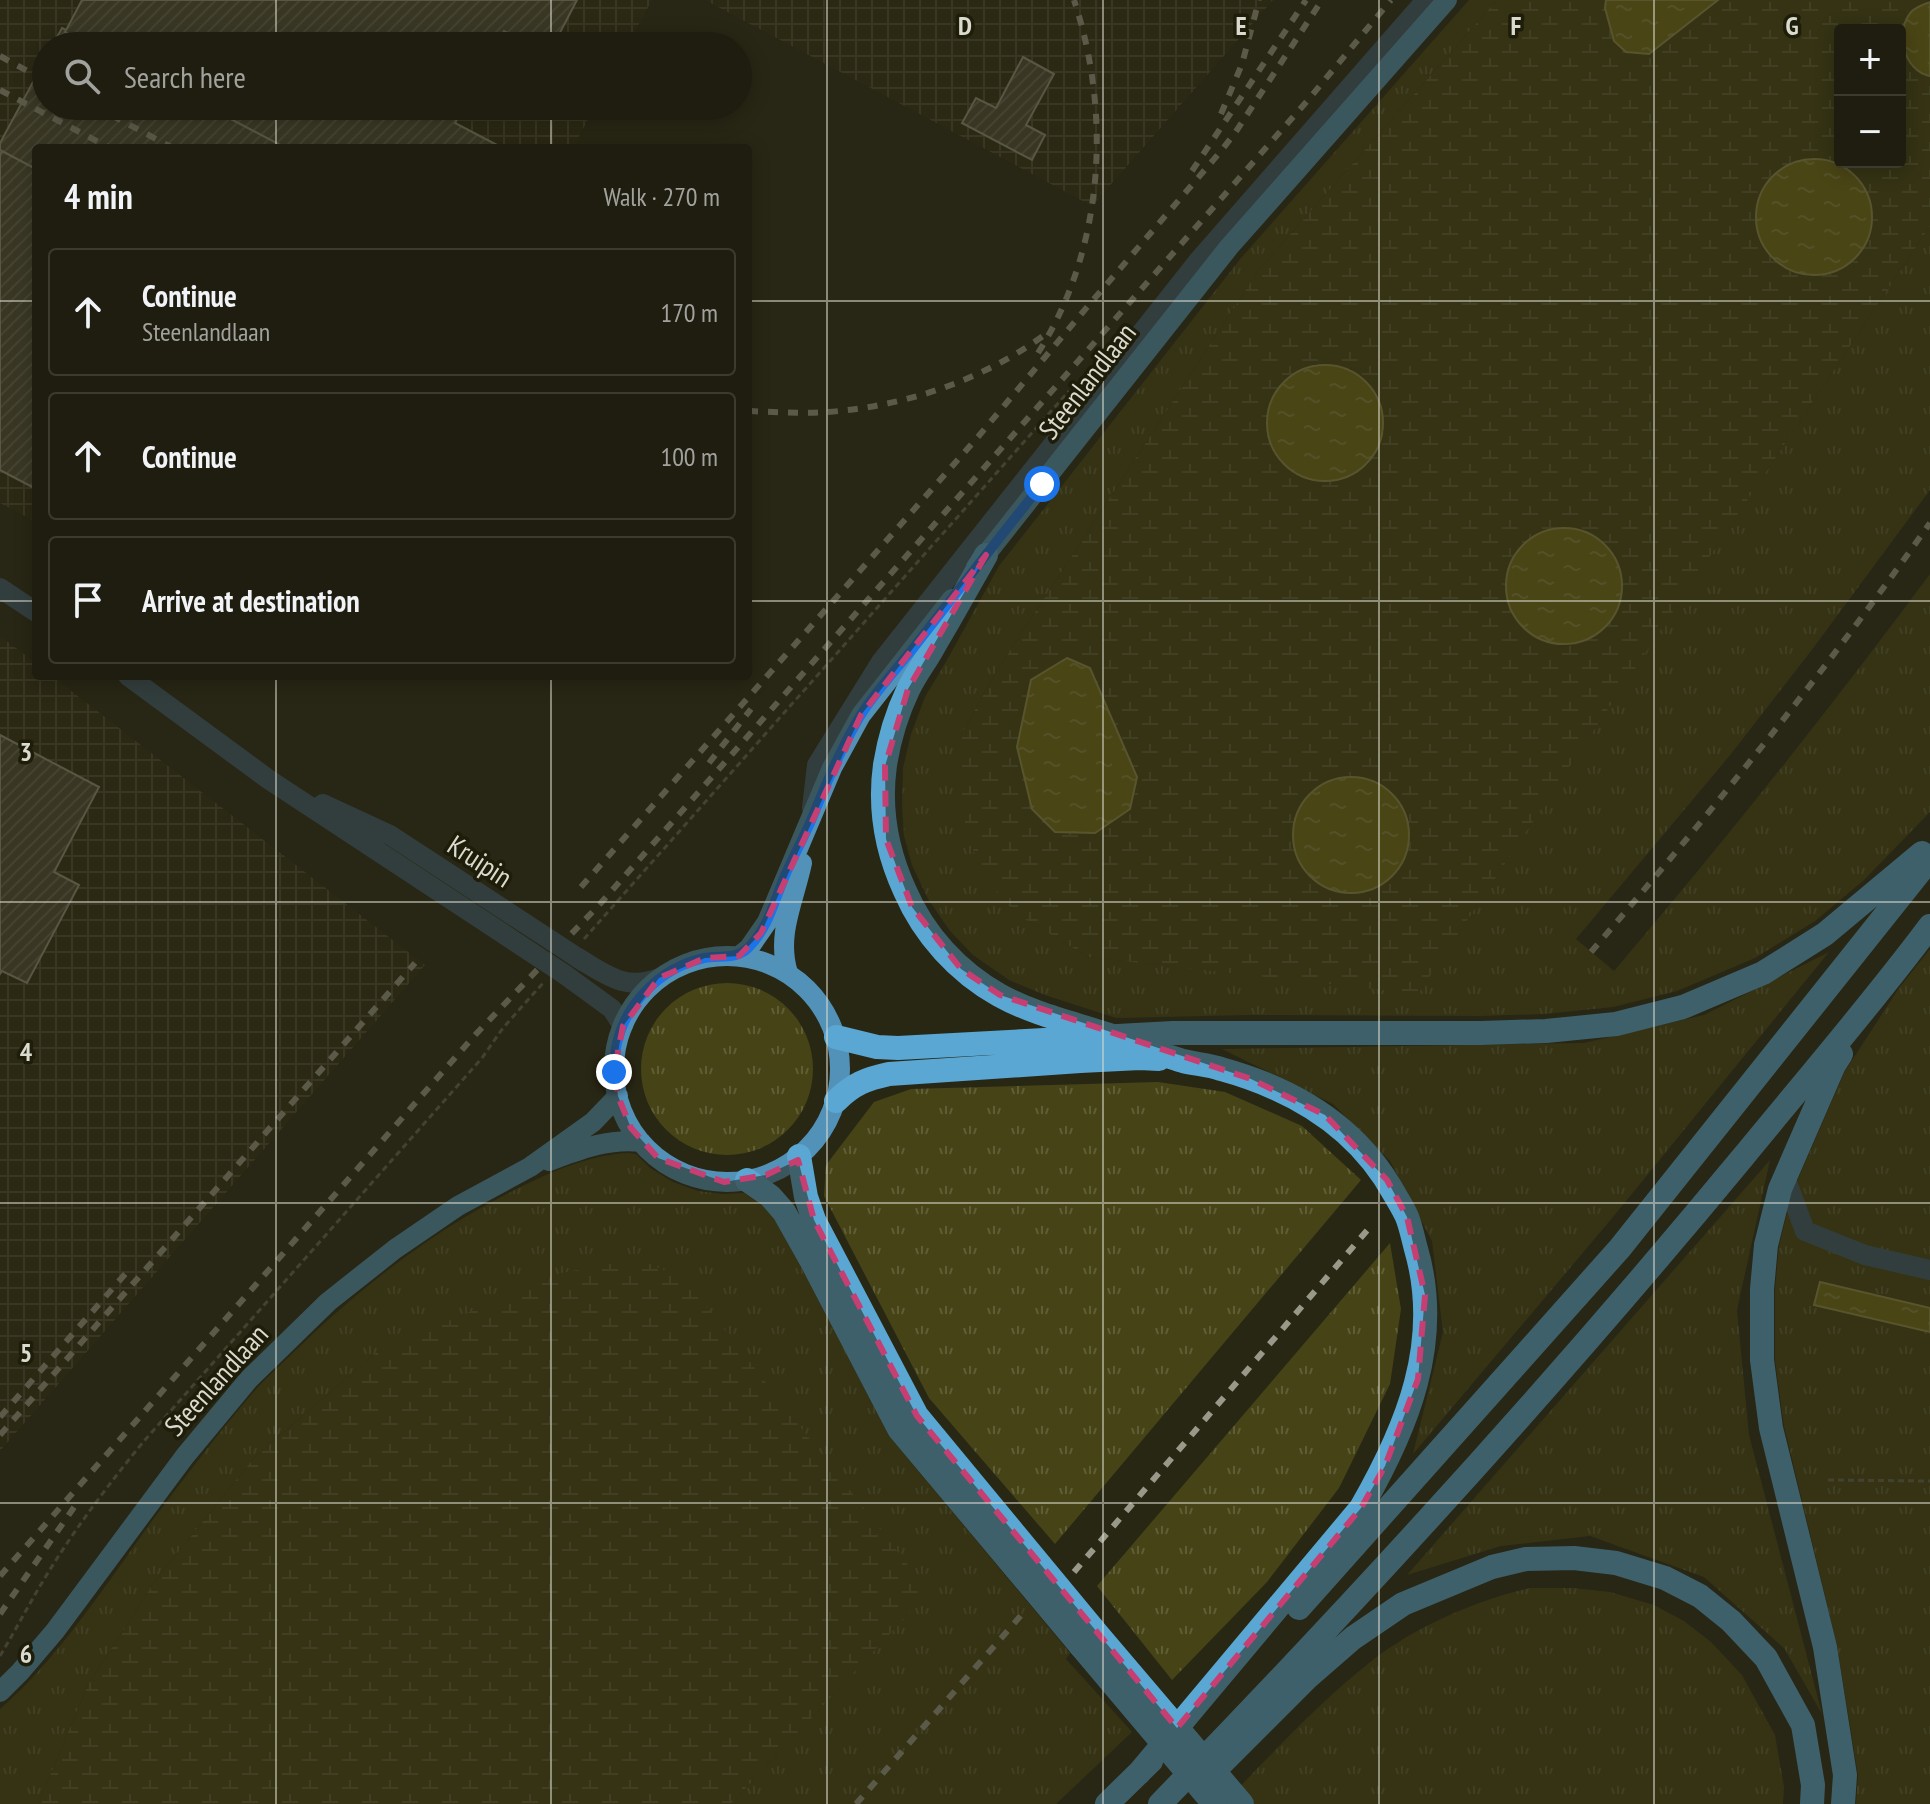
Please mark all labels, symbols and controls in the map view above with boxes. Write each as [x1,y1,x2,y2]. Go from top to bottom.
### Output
text: D [958,9,972,42]
text: E [1235,9,1247,42]
text: F [1511,9,1522,42]
text: G [1785,9,1799,42]
map controls [1834,24,1906,168]
button: + [1834,24,1906,96]
search box [32,32,752,120]
icon: search [60,54,104,98]
text: Search here [124,57,246,96]
button: − [1834,96,1906,168]
text: 4 min [64,174,133,218]
text: Walk · 270 m [603,180,720,213]
text: Continue [142,276,237,315]
icon: ahead [66,290,110,334]
text: 170 m [660,296,718,329]
text: Steenlandlaan [142,315,270,348]
street label: Steenlandlaan [1030,315,1144,446]
icon: ahead [66,434,110,478]
text: Continue [142,437,237,476]
text: 100 m [660,440,718,473]
route start [1024,466,1060,502]
icon: arrive [66,578,110,622]
text: Arrive at destination [142,581,360,620]
text: 3 [20,735,32,768]
street label: Kruipin [441,826,520,895]
text: 4 [20,1035,33,1068]
route end [596,1054,632,1090]
street label: Steenlandlaan [156,1316,276,1443]
text: 5 [20,1336,32,1369]
text: 6 [20,1637,32,1670]

